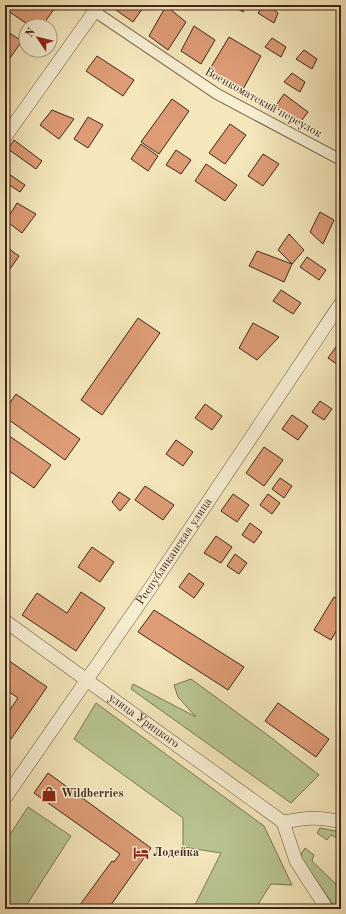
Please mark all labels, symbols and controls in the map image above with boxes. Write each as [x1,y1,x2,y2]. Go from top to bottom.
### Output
north arrow [18,18,58,58]
text: N [24,26,38,40]
street label: Военкоматский переулок [202,66,324,140]
street label: Республиканская улица [134,496,215,607]
street label: улица Урицкого [106,692,181,751]
shop icon: Wildberries [40,785,58,803]
place label: Wildberries [61,788,124,800]
hotel icon: Лодейка [132,844,150,862]
place label: Лодейка [153,847,199,859]

